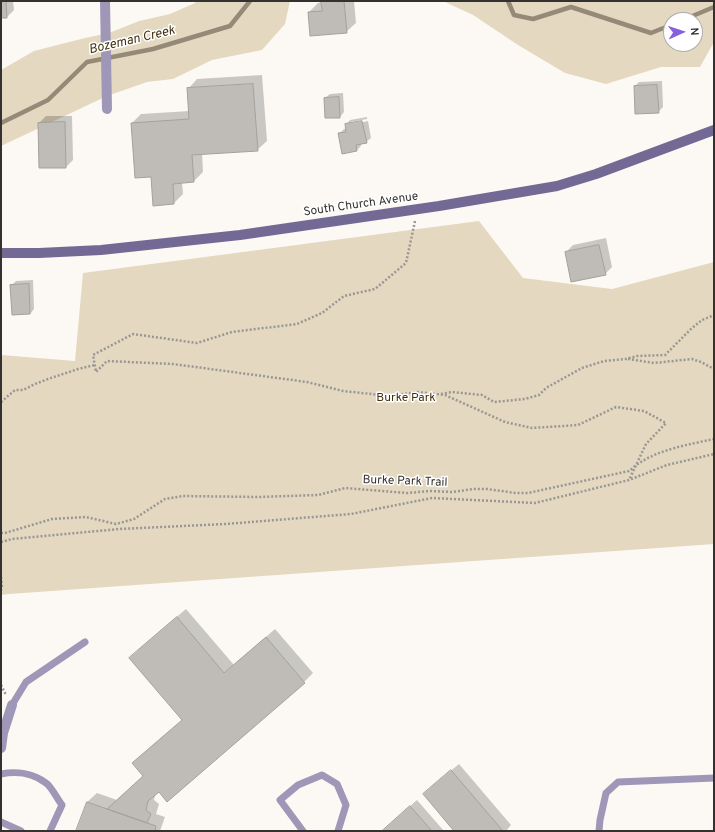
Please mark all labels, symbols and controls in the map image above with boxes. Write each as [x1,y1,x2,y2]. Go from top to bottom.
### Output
north arrow [663,12,703,52]
water label: Bozeman Creek [87,24,177,58]
text: N [687,27,701,36]
street label: South Church Avenue [303,190,419,220]
park label: Burke Park [376,392,436,406]
street label: Burke Park Trail [362,473,448,491]

